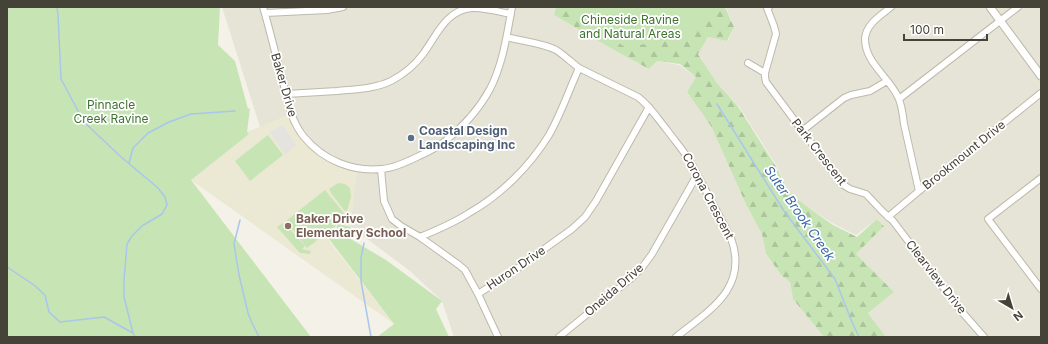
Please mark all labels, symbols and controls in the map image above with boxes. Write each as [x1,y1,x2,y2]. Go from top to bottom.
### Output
park label: Chineside Ravine and Natural Areas [579,12,681,41]
scale bar [904,16,987,42]
text: 100 m [910,22,944,37]
street label: Baker Drive [268,51,301,118]
park label: Pinnacle Creek Ravine [74,97,149,126]
street label: Park Crescent [789,115,850,188]
street label: Brookmount Drive [919,117,1008,193]
place label: Coastal Design Landscaping Inc [419,123,515,152]
marker: Coastal Design Landscaping Inc [406,133,416,143]
street label: Corona Crescent [679,150,738,242]
water label: Suter Brook Creek [761,163,839,264]
place label: Baker Drive Elementary School [296,211,406,240]
marker: Baker Drive Elementary School [283,221,293,231]
street label: Clearview Drive [903,237,970,317]
street label: Huron Drive [483,242,548,293]
street label: Oneida Drive [581,260,646,319]
north arrow [992,288,1032,328]
text: N [1011,308,1026,324]

